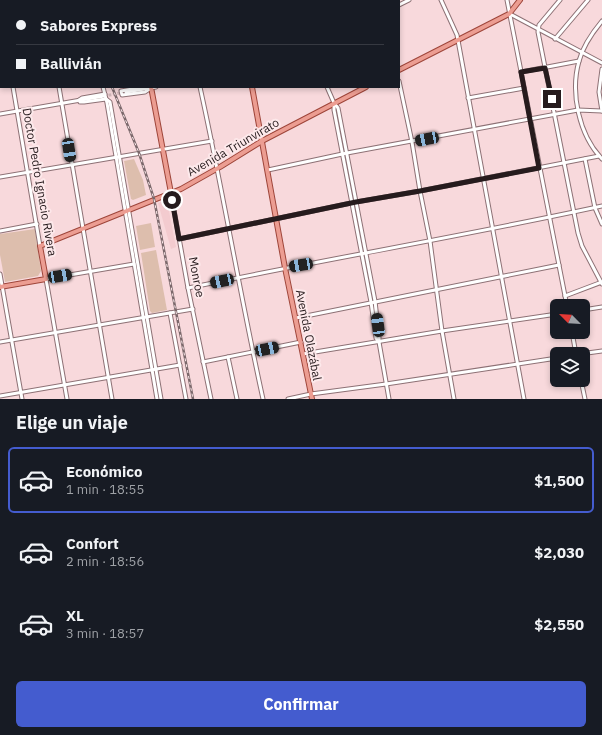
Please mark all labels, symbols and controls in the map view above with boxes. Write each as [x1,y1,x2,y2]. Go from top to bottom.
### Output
text: Sabores Express [40,16,157,35]
text: Ballivián [40,54,102,73]
route end [543,90,561,108]
street label: Doctor Pedro Ignacio Rivera [20,107,61,258]
street label: Avenida Triunvirato [184,114,282,179]
car [414,131,440,147]
car [61,137,77,163]
route start [163,191,181,209]
street label: Monroe [186,255,208,299]
car [288,257,314,273]
car [47,268,73,284]
car [209,273,235,289]
street label: Avenida Olazábal [293,288,325,382]
north arrow [550,299,590,339]
map controls [550,299,590,387]
car [370,312,386,338]
car [254,341,280,357]
button: layers [550,347,590,387]
text: Elige un viaje [16,411,128,434]
icon: car [18,462,54,498]
text: Económico [66,462,142,481]
text: $1,500 [534,471,584,490]
text: 1 min · 18:55 [66,481,144,498]
icon: car [18,534,54,570]
text: Confort [66,534,119,553]
text: $2,030 [534,543,584,562]
text: 2 min · 18:56 [66,553,144,570]
icon: car [18,606,54,642]
text: XL [66,606,84,625]
text: $2,550 [534,615,584,634]
text: 3 min · 18:57 [66,625,144,642]
button: Confirmar [16,681,586,727]

